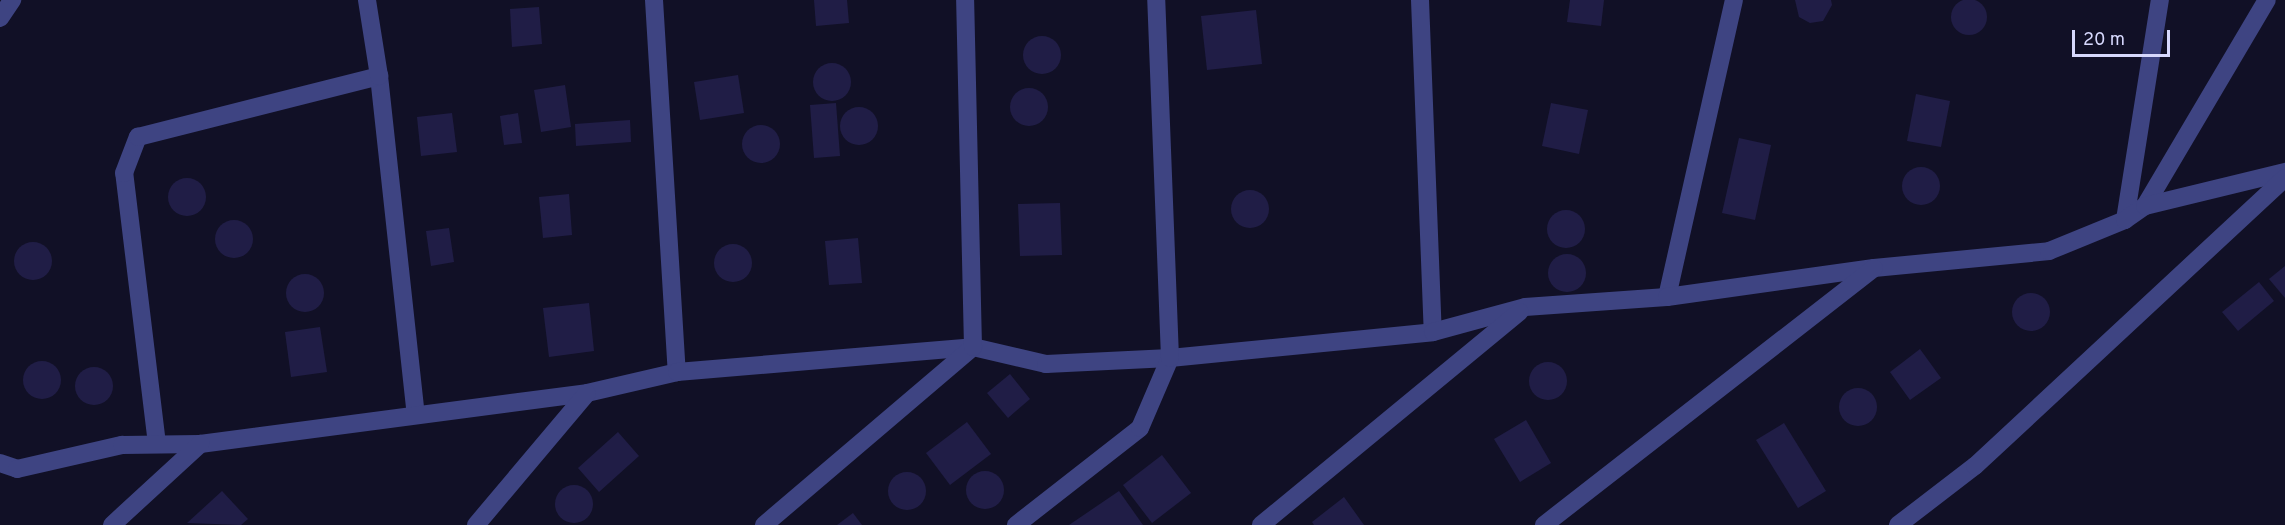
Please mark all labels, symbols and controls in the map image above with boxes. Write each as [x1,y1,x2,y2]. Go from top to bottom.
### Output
scale bar [2075,18,2172,56]
text: 20 m [2083,29,2125,52]

